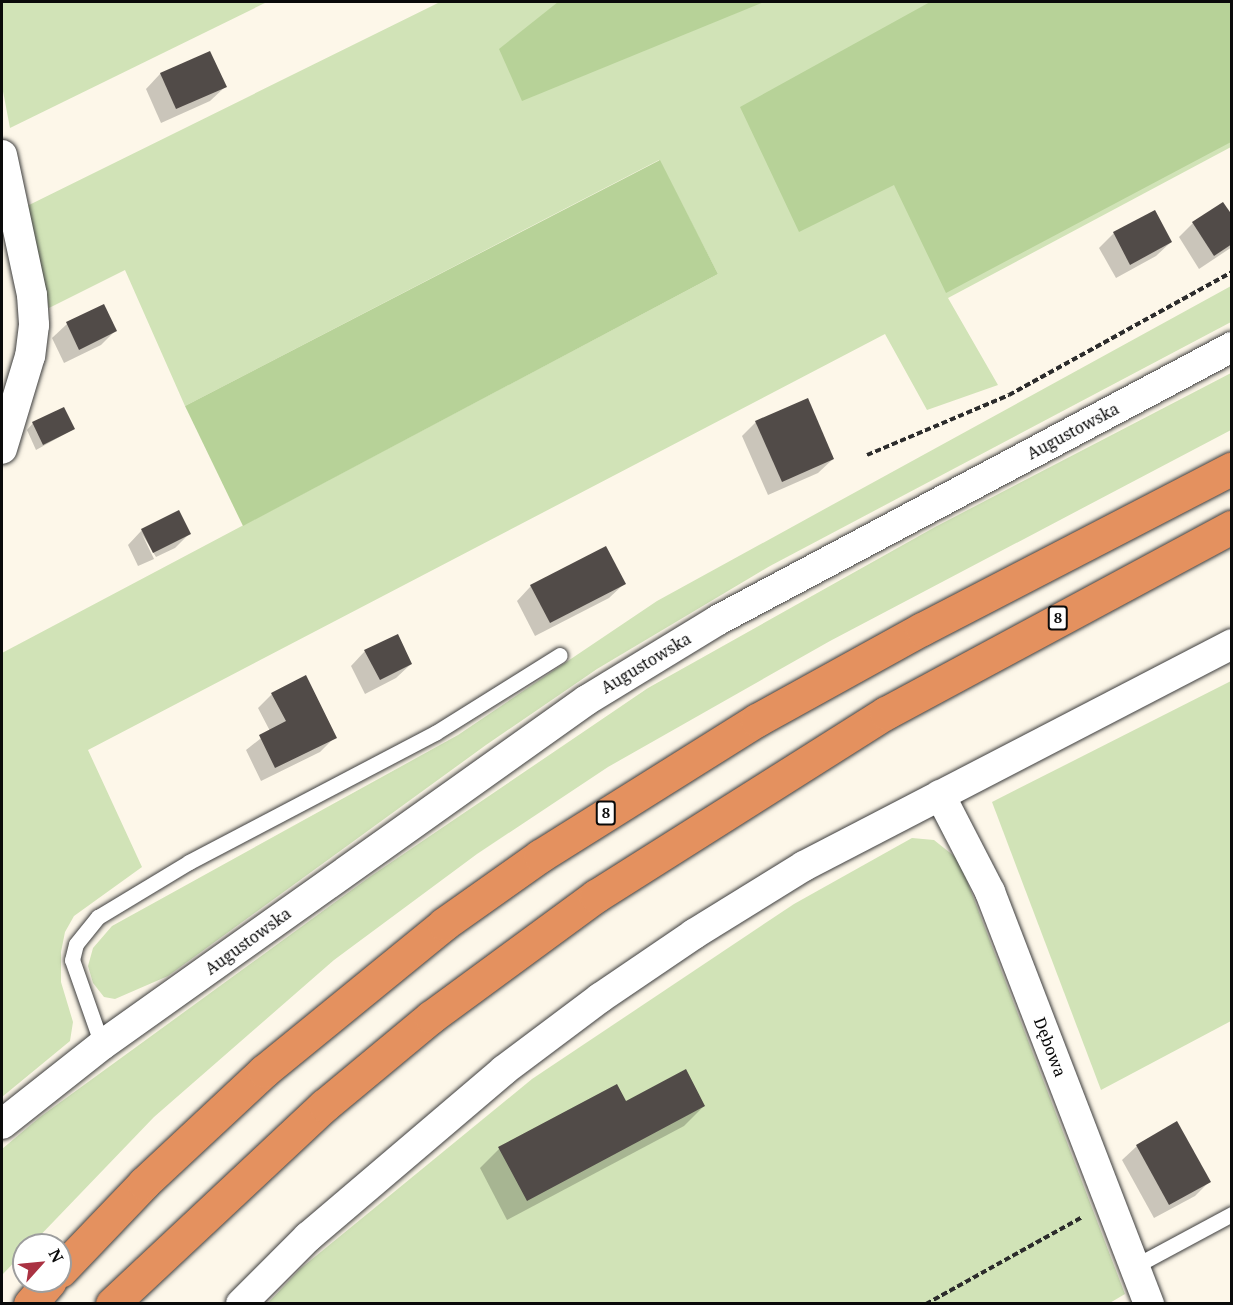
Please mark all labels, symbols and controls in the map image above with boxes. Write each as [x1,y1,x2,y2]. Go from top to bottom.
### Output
street label: Augustowska [1024,399,1122,463]
road number: 8 [1048,606,1068,630]
street label: Augustowska [598,629,694,697]
road number: 8 [596,801,616,825]
street label: Augustowska [201,903,295,979]
street label: Dębowa [1030,1015,1070,1079]
north arrow [12,1233,72,1293]
text: N [44,1245,69,1266]

